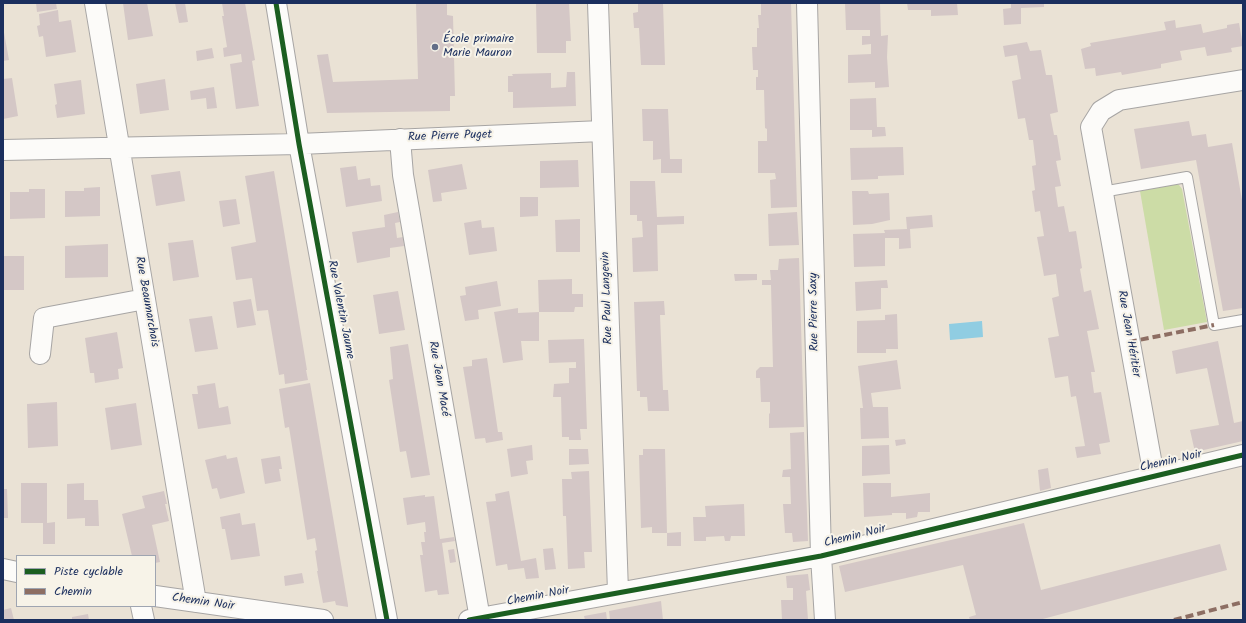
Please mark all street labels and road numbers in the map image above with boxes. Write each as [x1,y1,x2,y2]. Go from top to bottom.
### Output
street label: Rue Pierre Puget [408,128,492,146]
street label: Rue Paul Langevin [599,251,617,345]
street label: Rue Beaumarchais [131,255,161,349]
street label: Rue Valentin Jaume [323,259,357,361]
street label: Rue Pierre Saxy [807,273,823,351]
street label: Rue Jean Héritier [1113,289,1143,379]
street label: Rue Jean Macé [424,340,452,418]
street label: Chemin Noir [1139,448,1203,476]
street label: Chemin Noir [823,522,887,552]
street label: Chemin Noir [506,584,570,610]
street label: Chemin Noir [171,591,235,615]

